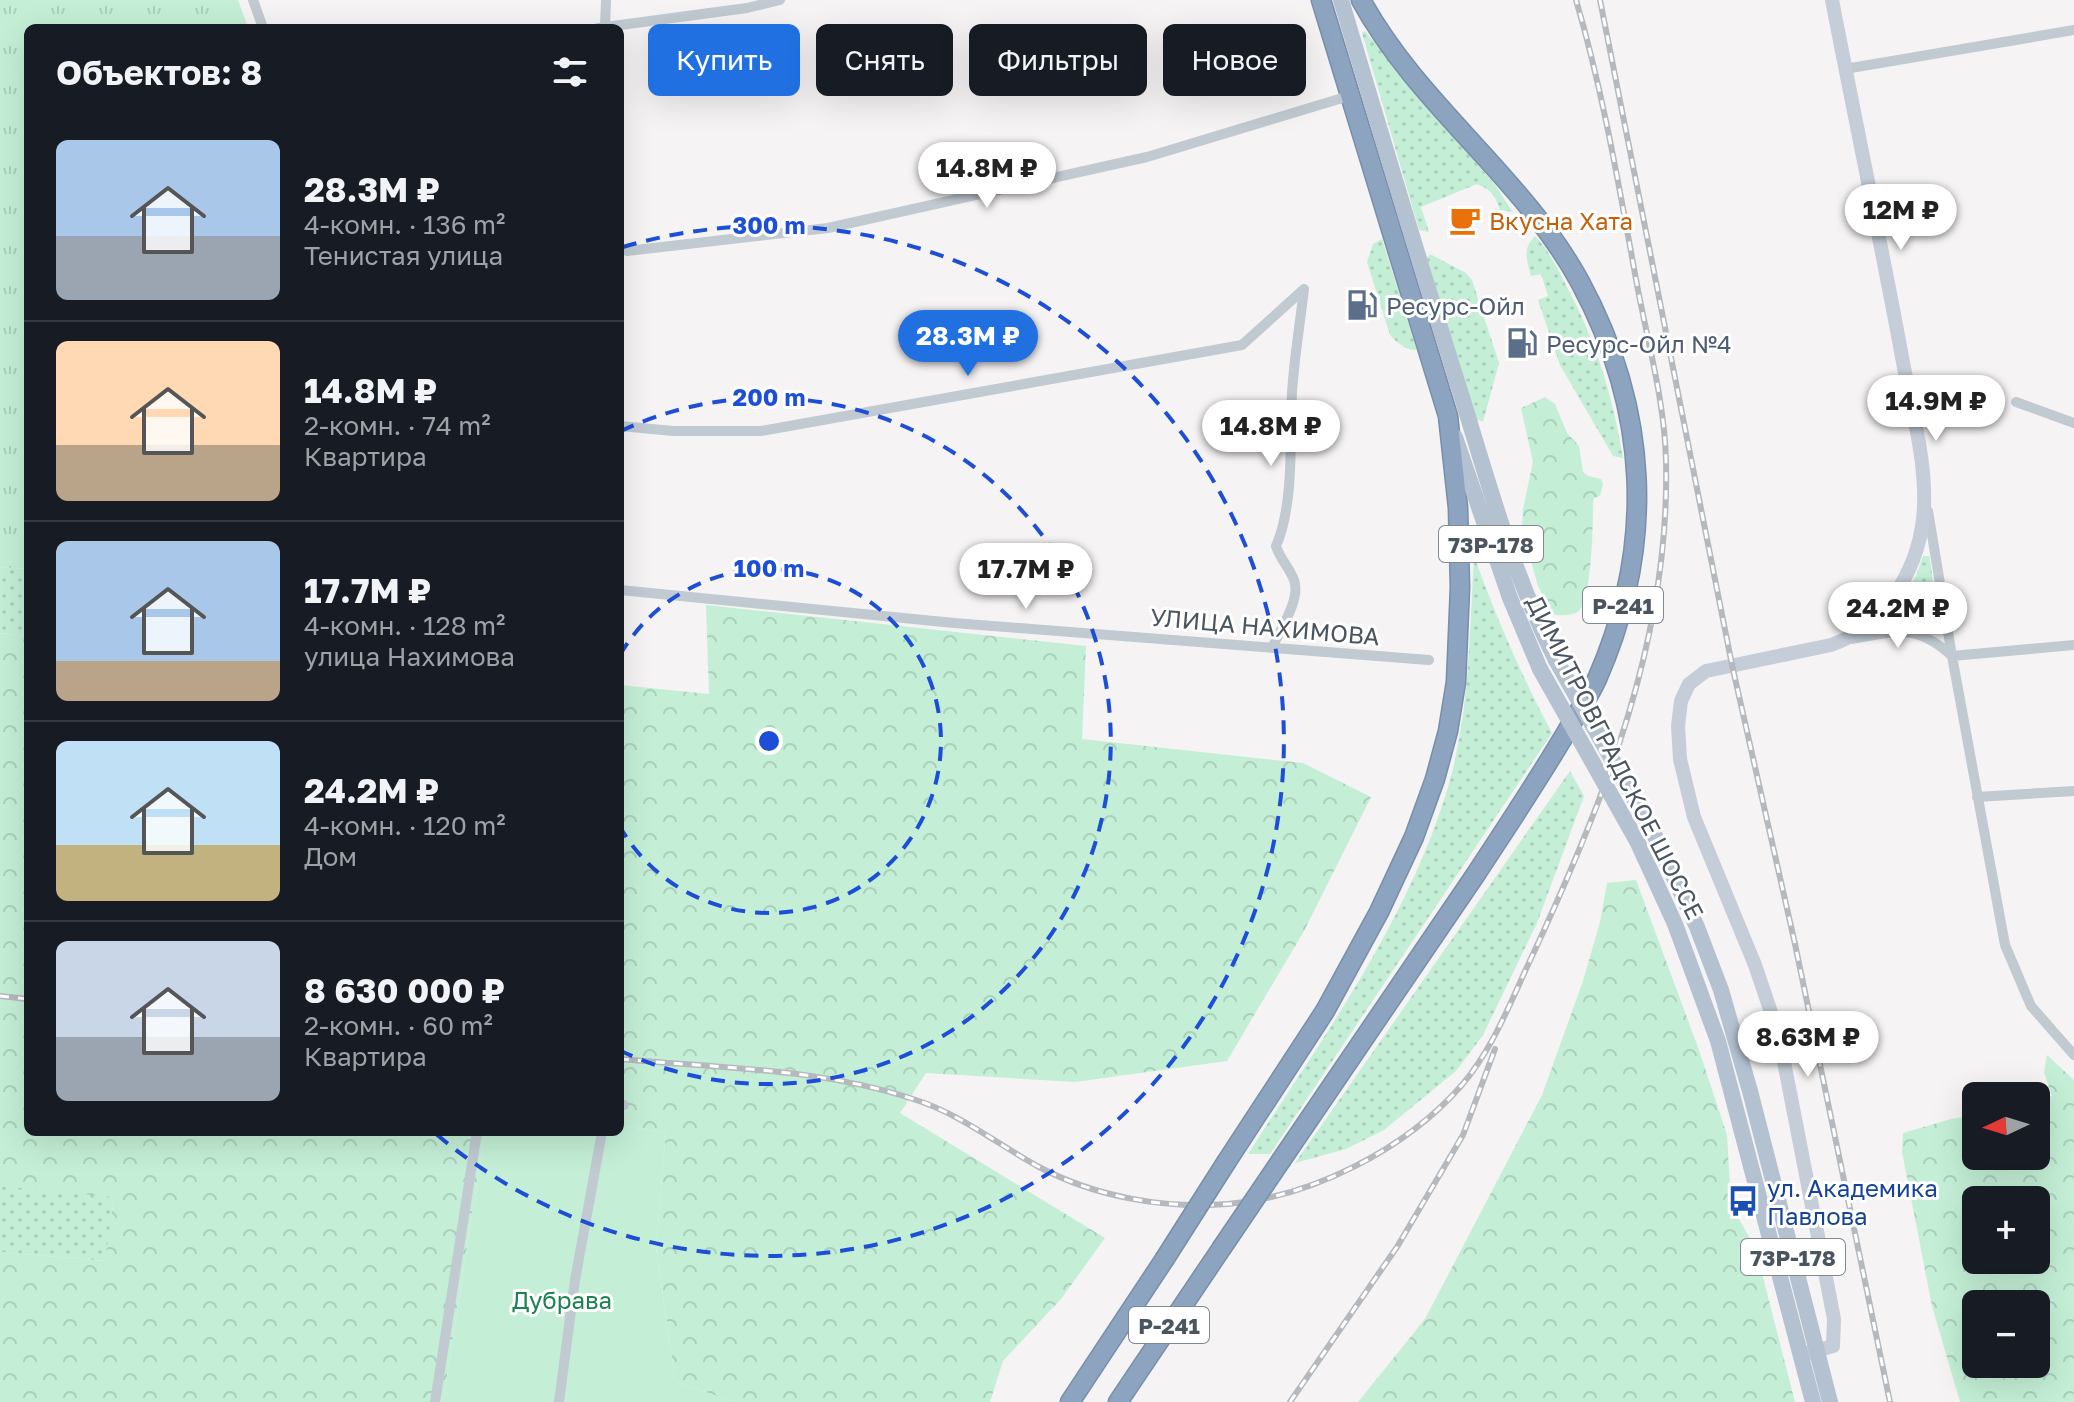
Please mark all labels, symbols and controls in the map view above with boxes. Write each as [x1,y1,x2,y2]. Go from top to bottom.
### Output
chip: Купить [648,24,800,96]
chip: Снять [816,24,953,96]
chip: Фильтры [969,24,1147,96]
chip: Новое [1163,24,1306,96]
icon: filters [548,50,592,94]
text: Объектов: 8 [56,52,262,92]
pin: 14.8M ₽ [913,142,1061,210]
text: 14.8M ₽ [936,152,1038,183]
text: 28.3M ₽ [304,169,440,209]
icon: home [120,172,216,268]
pin: 12M ₽ [1845,184,1957,252]
text: 12M ₽ [1863,194,1939,225]
cafe icon: Вкусна Хата [1448,203,1482,237]
place label: Вкусна Хата [1489,206,1633,235]
text: 4-комн. · 136 m² [304,209,505,240]
text: 300 m [733,210,805,239]
text: Тенистая улица [304,240,503,271]
fuel station icon: Ресурс-Ойл [1345,288,1379,322]
place label: Ресурс-Ойл [1386,291,1525,320]
pin: 28.3M ₽ [894,310,1042,378]
text: 28.3M ₽ [916,320,1020,351]
fuel station icon: Ресурс-Ойл №4 [1505,326,1539,360]
place label: Ресурс-Ойл №4 [1546,329,1732,358]
text: 14.8M ₽ [304,370,437,410]
icon: home [120,373,216,469]
pin: 14.9M ₽ [1862,375,2010,443]
text: 200 m [733,382,805,411]
text: 14.9M ₽ [1885,385,1987,416]
pin: 14.8M ₽ [1197,400,1345,468]
text: 2-комн. · 74 m² [304,410,491,441]
text: 14.8M ₽ [1220,410,1322,441]
text: Квартира [304,441,427,472]
road number: 73Р-178 [1439,526,1543,562]
pin: 17.7M ₽ [952,543,1100,611]
text: 100 m [734,553,804,582]
text: 17.7M ₽ [977,553,1075,584]
text: 17.7M ₽ [304,570,431,610]
icon: home [120,573,216,669]
pin: 24.2M ₽ [1824,582,1972,650]
road number: Р-241 [1583,587,1663,623]
street label: ДИМИТРОВГРАДСКОЕ ШОССЕ [1521,590,1711,924]
text: 24.2M ₽ [1846,592,1950,623]
street label: УЛИЦА НАХИМОВА [1149,602,1381,650]
text: 4-комн. · 128 m² [304,610,505,641]
text: улица Нахимова [304,641,515,672]
centre of rings [755,727,783,755]
text: 24.2M ₽ [304,770,439,810]
icon: home [120,773,216,869]
text: 4-комн. · 120 m² [304,810,506,841]
text: Дом [304,841,357,872]
text: 8 630 000 ₽ [304,970,505,1010]
icon: home [120,973,216,1069]
text: 2-комн. · 60 m² [304,1010,493,1041]
pin: 8.63M ₽ [1734,1011,1882,1079]
text: 8.63M ₽ [1756,1021,1860,1052]
text: Квартира [304,1041,427,1072]
north arrow [1962,1082,2050,1170]
map controls [1962,1082,2050,1378]
place label: ул. Академика Павлова [1767,1173,1938,1230]
bus stop icon: ул. Академика Павлова [1726,1184,1760,1218]
button: + [1962,1186,2050,1274]
road number: 73Р-178 [1741,1239,1845,1275]
park label: Дубрава [512,1285,612,1314]
button: − [1962,1290,2050,1378]
road number: Р-241 [1129,1307,1209,1343]

